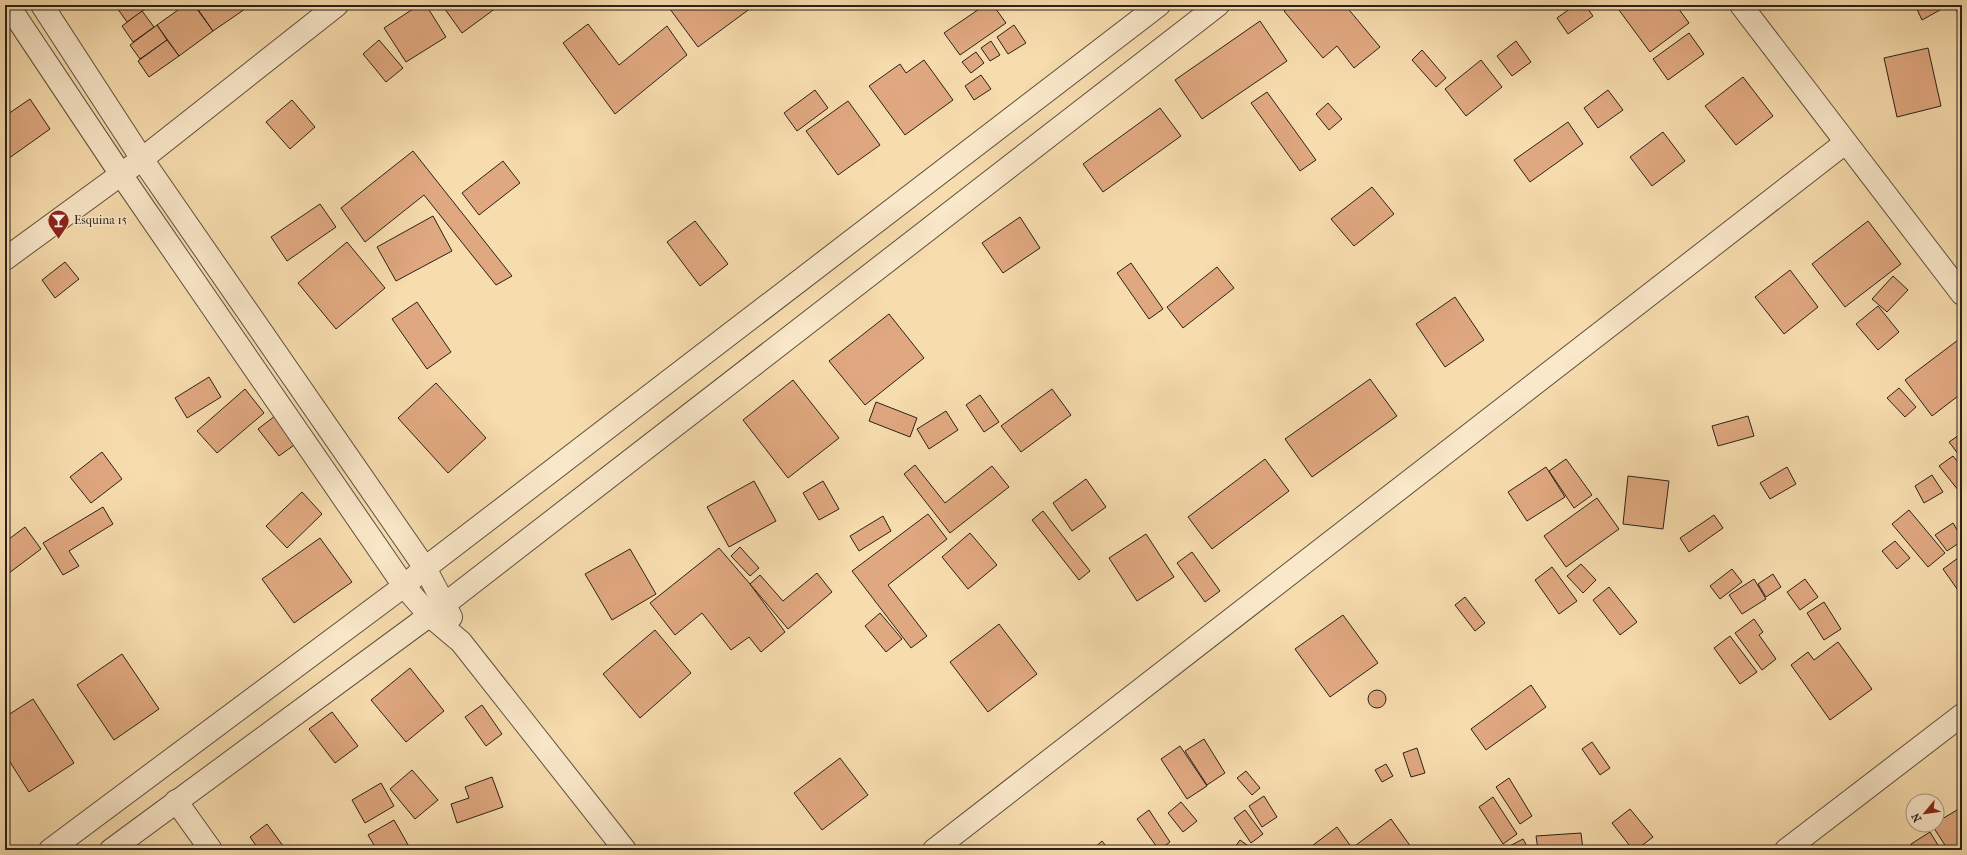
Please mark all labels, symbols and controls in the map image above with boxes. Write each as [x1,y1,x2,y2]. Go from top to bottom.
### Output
bar icon: Esquina 15 [46,207,72,240]
place label: Esquina 15 [74,213,127,227]
north arrow [1905,793,1945,833]
text: N [1909,810,1924,824]

